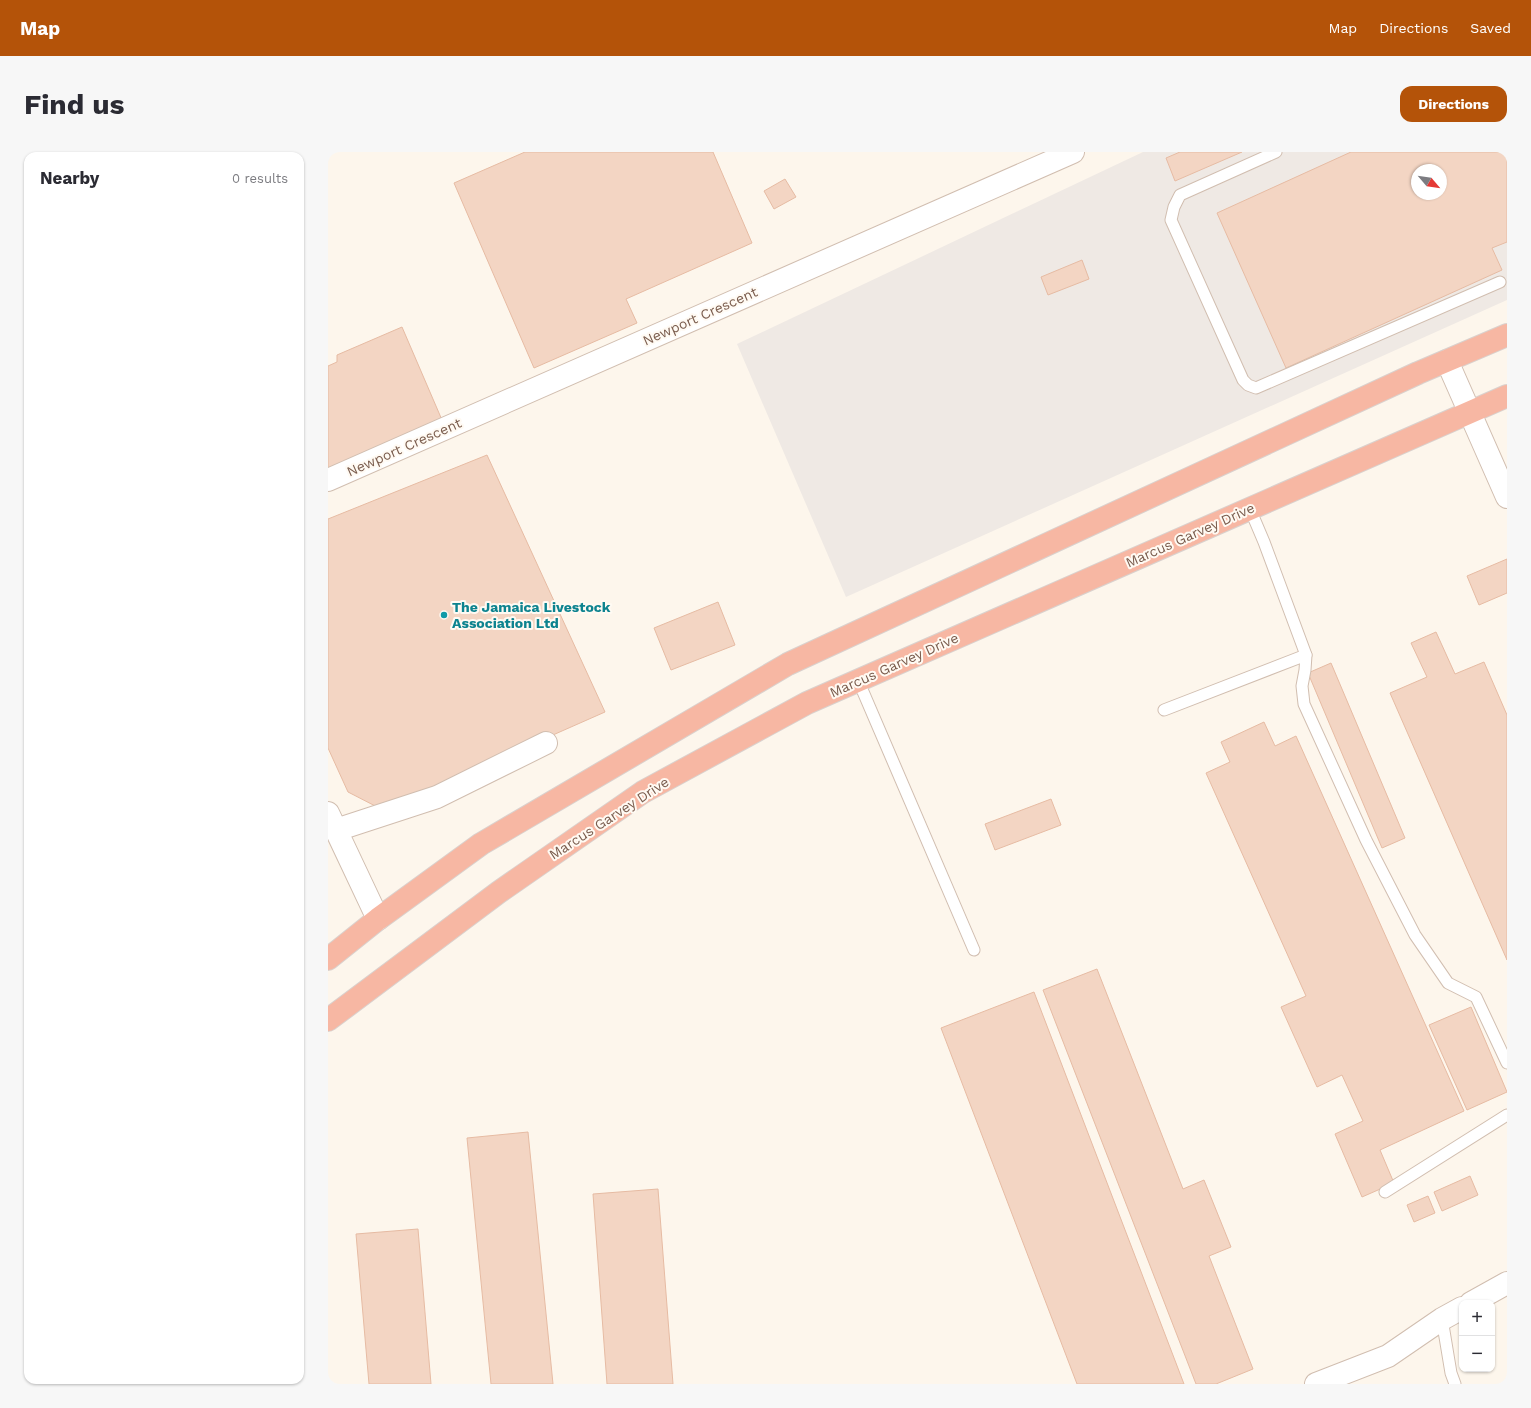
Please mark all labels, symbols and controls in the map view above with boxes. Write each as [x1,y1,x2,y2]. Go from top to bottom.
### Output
text: Map [20,17,60,40]
text: Map [1329,20,1357,36]
text: Directions [1379,20,1448,36]
text: Saved [1470,20,1511,36]
button: Directions [1400,86,1507,122]
text: Find us [24,88,124,121]
north arrow [1411,164,1447,200]
text: Nearby [40,168,99,188]
text: 0 results [232,171,288,186]
street label: Newport Crescent [640,283,760,348]
street label: Newport Crescent [344,414,464,479]
street label: Marcus Garvey Drive [1123,499,1257,571]
place label: The Jamaica Livestock Association Ltd [452,599,611,631]
marker: The Jamaica Livestock Association Ltd [439,610,449,620]
street label: Marcus Garvey Drive [827,629,961,701]
street label: Marcus Garvey Drive [546,773,672,863]
map controls [1459,1300,1495,1372]
button: + [1459,1300,1495,1336]
button: − [1459,1336,1495,1372]

